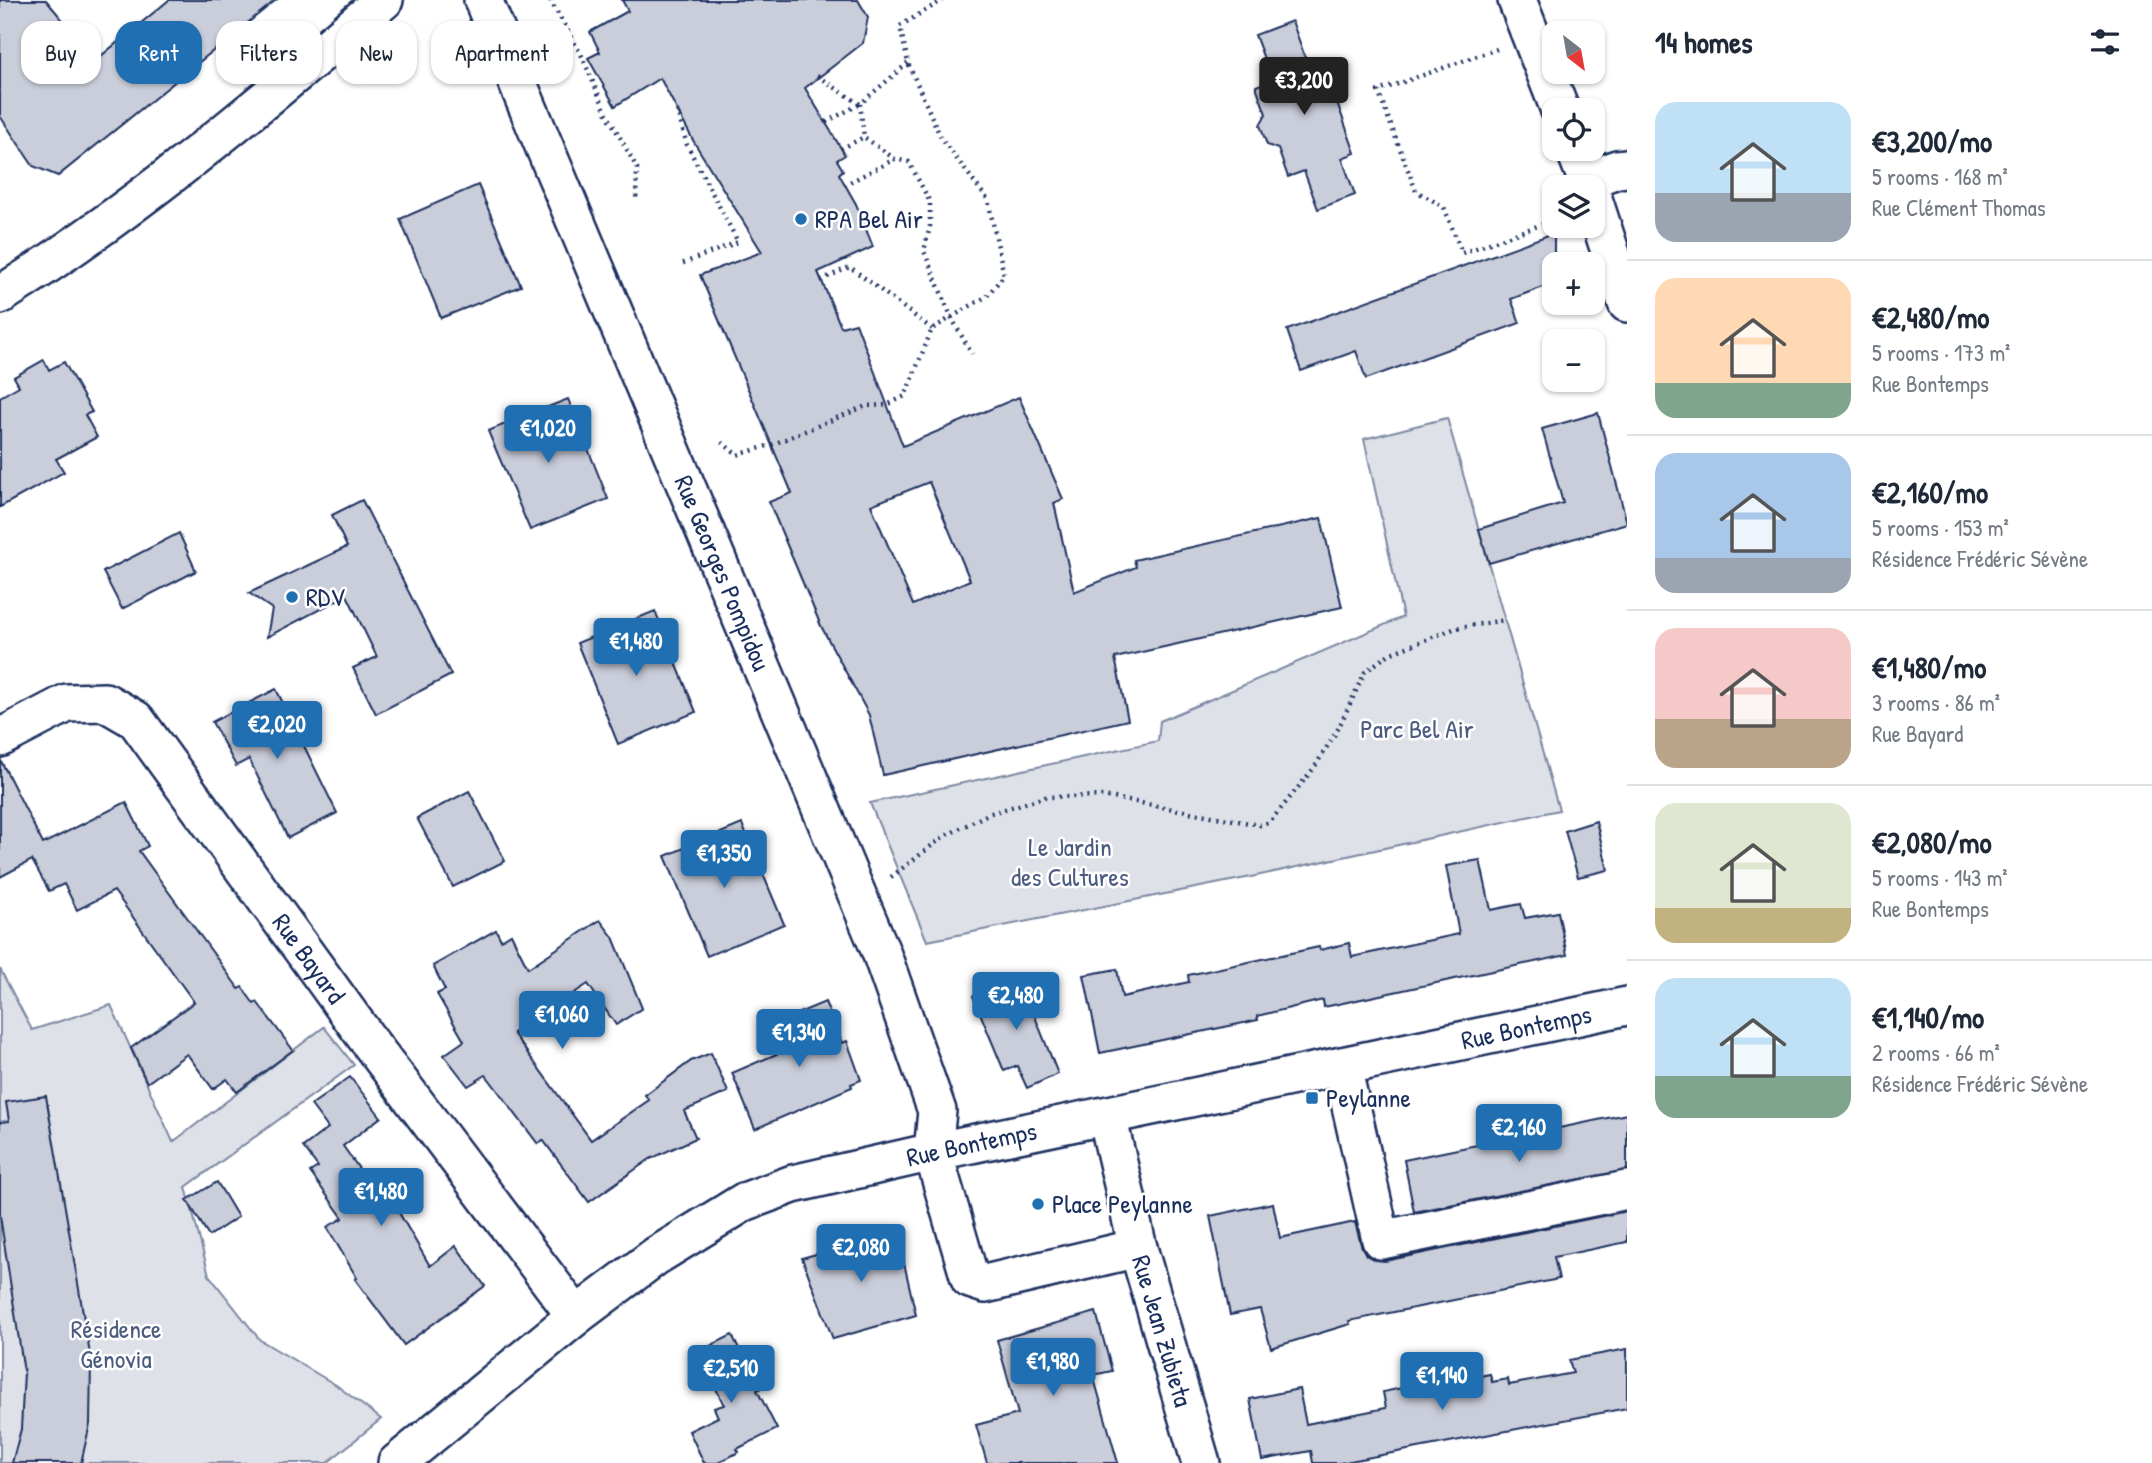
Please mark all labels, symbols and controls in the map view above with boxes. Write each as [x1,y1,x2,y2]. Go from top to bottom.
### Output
chip: Buy [21,21,101,84]
chip: Rent [115,21,202,84]
chip: Filters [216,21,322,84]
chip: New [336,21,417,84]
chip: Apartment [431,21,573,84]
north arrow [1542,21,1605,84]
map controls [1542,21,1605,392]
text: 14 homes [1655,22,1753,62]
icon: filters [2086,23,2124,61]
pin: €3,200 [1247,58,1361,117]
text: €3,200 [1275,64,1333,95]
button: locate [1542,98,1605,161]
text: €3,200/mo [1872,121,1992,161]
icon: home [1711,130,1795,214]
text: 5 rooms · 168 m² [1872,161,2008,192]
button: layers [1542,175,1605,238]
text: Rue Clément Thomas [1872,192,2046,223]
place label: RPA Bel Air [815,201,923,236]
marker: RPA Bel Air [793,211,809,227]
button: + [1542,252,1605,315]
text: €2,480/mo [1872,297,1989,337]
icon: home [1711,306,1795,390]
button: − [1542,329,1605,392]
text: 5 rooms · 173 m² [1872,337,2010,368]
text: Rue Bontemps [1872,368,1989,399]
pin: €1,020 [491,406,605,465]
text: €1,020 [520,412,576,443]
street label: Rue Georges Pompidou [667,470,779,676]
text: €2,160/mo [1872,472,1988,512]
icon: home [1711,481,1795,565]
text: 5 rooms · 153 m² [1872,512,2009,543]
text: Résidence Frédéric Sévène [1872,543,2088,574]
place label: RDV [306,579,345,614]
marker: RDV [284,589,300,605]
pin: €1,480 [579,618,693,678]
text: €1,480 [610,625,662,656]
text: €1,480/mo [1872,647,1986,687]
icon: home [1711,656,1795,740]
text: 3 rooms · 86 m² [1872,687,2000,718]
pin: €2,020 [220,702,334,761]
text: €2,020 [248,708,306,739]
park label: Parc Bel Air [1360,711,1474,746]
text: Rue Bayard [1872,718,1963,749]
text: €2,080/mo [1872,822,1992,862]
park label: Le Jardin des Cultures [1011,829,1129,894]
pin: €1,350 [667,830,781,890]
icon: home [1711,831,1795,915]
text: €1,350 [697,837,751,868]
text: 5 rooms · 143 m² [1872,862,2008,893]
text: Rue Bontemps [1872,893,1989,924]
street label: Rue Bayard [265,906,354,1010]
pin: €2,480 [959,972,1073,1032]
text: €2,480 [988,979,1044,1010]
pin: €1,060 [505,992,619,1051]
street label: Rue Bontemps [1458,996,1594,1057]
text: €1,140/mo [1872,997,1984,1037]
text: €1,060 [535,998,589,1029]
icon: home [1711,1006,1795,1090]
pin: €1,340 [742,1010,856,1069]
text: €1,340 [772,1016,826,1047]
text: 2 rooms · 66 m² [1872,1037,2000,1068]
text: Résidence Frédéric Sévène [1872,1068,2088,1099]
place label: Peylanne [1326,1080,1411,1115]
marker: Peylanne [1304,1090,1320,1106]
pin: €2,160 [1462,1104,1576,1164]
text: €2,160 [1492,1111,1546,1142]
street label: Rue Bontemps [903,1113,1040,1175]
pin: €1,480 [324,1168,438,1228]
text: €1,480 [355,1175,407,1206]
place label: Place Peylanne [1052,1186,1193,1221]
marker: Place Peylanne [1030,1196,1046,1212]
pin: €2,080 [804,1224,918,1284]
text: €2,080 [832,1231,890,1262]
street label: Rue Jean Zubieta [1124,1251,1202,1411]
park label: Résidence Génovia [71,1311,161,1376]
pin: €1,980 [996,1338,1110,1398]
text: €1,980 [1027,1345,1079,1376]
pin: €2,510 [674,1346,788,1405]
text: €2,510 [704,1352,758,1383]
pin: €1,140 [1385,1352,1499,1412]
text: €1,140 [1416,1359,1468,1390]

